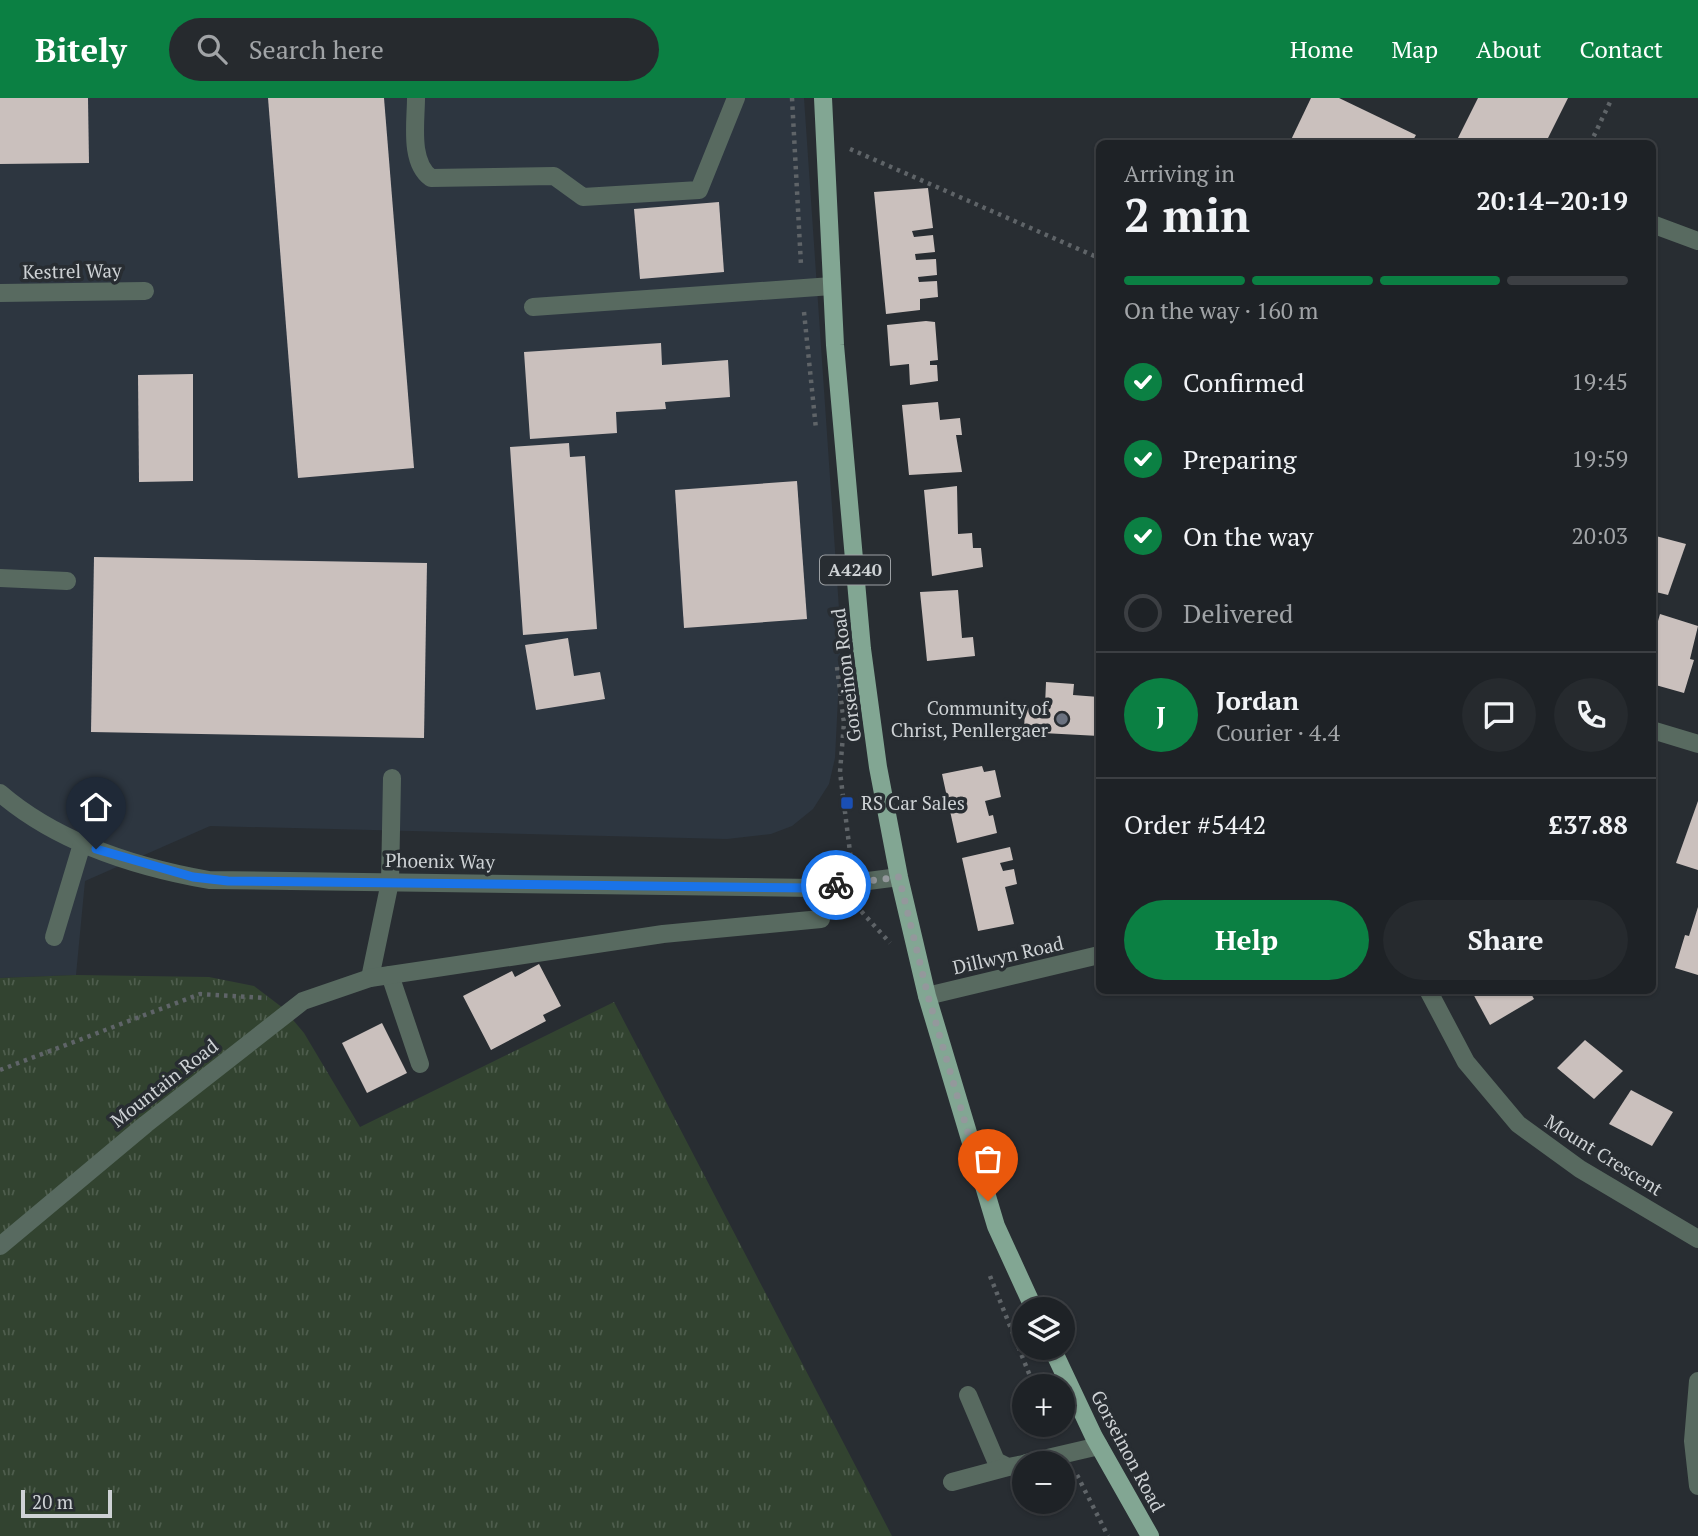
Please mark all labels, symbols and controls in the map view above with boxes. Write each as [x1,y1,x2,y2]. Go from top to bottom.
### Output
search box [169,18,659,81]
text: Bitely [35,28,127,71]
icon: search [193,30,231,68]
text: Search here [249,32,384,66]
text: Home [1290,33,1354,65]
text: Map [1392,33,1438,65]
text: About [1476,33,1542,65]
text: Contact [1580,33,1663,65]
text: Arriving in [1124,158,1235,189]
text: 20:14–20:19 [1476,183,1628,217]
text: 2 min [1124,184,1250,245]
street label: Kestrel Way [22,257,122,284]
text: On the way · 160 m [1124,295,1318,326]
icon: check [1124,363,1162,401]
text: Confirmed [1183,365,1304,399]
text: 19:45 [1571,366,1628,397]
icon: check [1124,440,1162,478]
text: Preparing [1183,442,1296,476]
text: 19:59 [1571,443,1628,474]
icon: check [1124,517,1162,555]
text: On the way [1183,519,1314,553]
text: 20:03 [1571,520,1628,551]
road number: A4240 [820,556,890,584]
text: Delivered [1183,596,1293,630]
street label: Gorseinon Road [825,606,866,743]
button: chat [1462,678,1536,752]
button: phone [1554,678,1628,752]
text: Jordan [1216,683,1299,717]
place label: Community of Christ, Penllergaer [891,695,1049,742]
text: J [1156,698,1166,732]
marker: Community of Christ, Penllergaer [1054,711,1070,727]
text: Courier · 4.4 [1216,717,1340,748]
pin [66,777,126,849]
icon: home [77,788,115,826]
place label: RS Car Sales [861,790,965,815]
marker: RS Car Sales [839,795,855,811]
text: Order #5442 [1124,807,1266,841]
text: £37.88 [1548,807,1628,841]
street label: Phoenix Way [385,847,495,874]
courier [801,850,871,920]
icon: bike [817,866,855,904]
button: Help [1124,900,1369,980]
button: Share [1383,900,1628,980]
street label: Dillwyn Road [950,930,1066,979]
street label: Mountain Road [105,1033,223,1132]
street label: Mount Crescent [1541,1108,1668,1201]
pin [958,1129,1018,1201]
icon: bag [969,1140,1007,1178]
map controls [1012,1297,1075,1514]
button: layers [1012,1297,1075,1360]
button: + [1012,1374,1075,1437]
street label: Gorseinon Road [1086,1386,1171,1516]
button: − [1012,1451,1075,1514]
scale bar [21,1487,112,1519]
text: 20 m [32,1489,73,1514]

